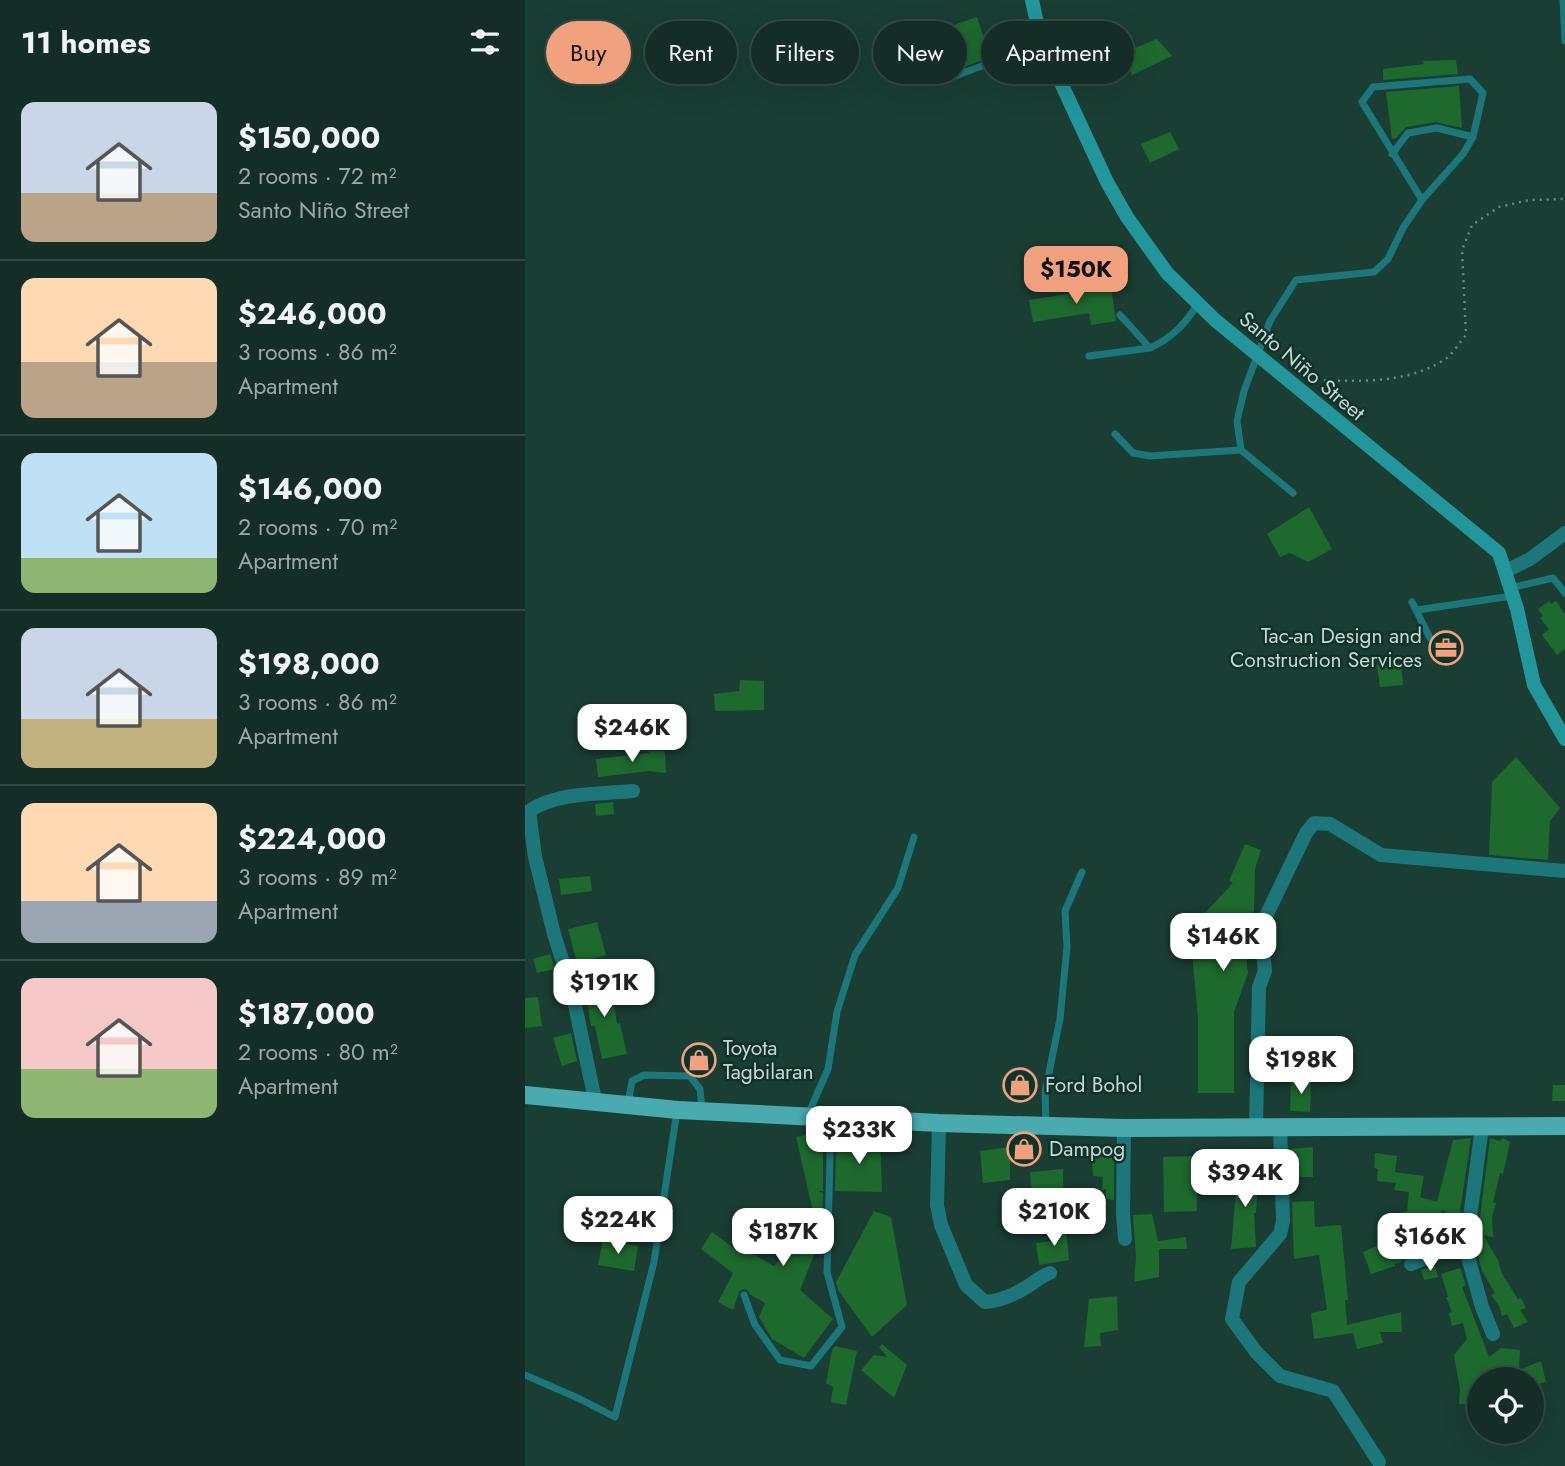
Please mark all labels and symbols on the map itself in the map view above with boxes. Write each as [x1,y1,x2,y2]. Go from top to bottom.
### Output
pin: $150K [1027,246,1125,306]
street label: Santo Niño Street [1233,304,1371,428]
place label: Tac-an Design and Construction Services [1230,621,1422,675]
office icon: Tac-an Design and Construction Services [1427,629,1465,667]
pin: $246K [583,704,681,764]
pin: $146K [1174,914,1272,973]
pin: $191K [555,960,653,1019]
place label: Toyota Tagbilaran [723,1033,813,1087]
pin: $198K [1252,1036,1350,1096]
shop icon: Toyota Tagbilaran [680,1041,718,1079]
shop icon: Ford Bohol [1001,1066,1039,1104]
place label: Ford Bohol [1045,1070,1142,1100]
pin: $233K [810,1106,908,1166]
shop icon: Dampog [1005,1130,1043,1168]
place label: Dampog [1049,1134,1125,1164]
pin: $394K [1196,1150,1294,1209]
pin: $210K [1005,1188,1103,1248]
pin: $224K [569,1196,667,1256]
pin: $187K [734,1208,832,1268]
pin: $166K [1381,1214,1479,1273]

